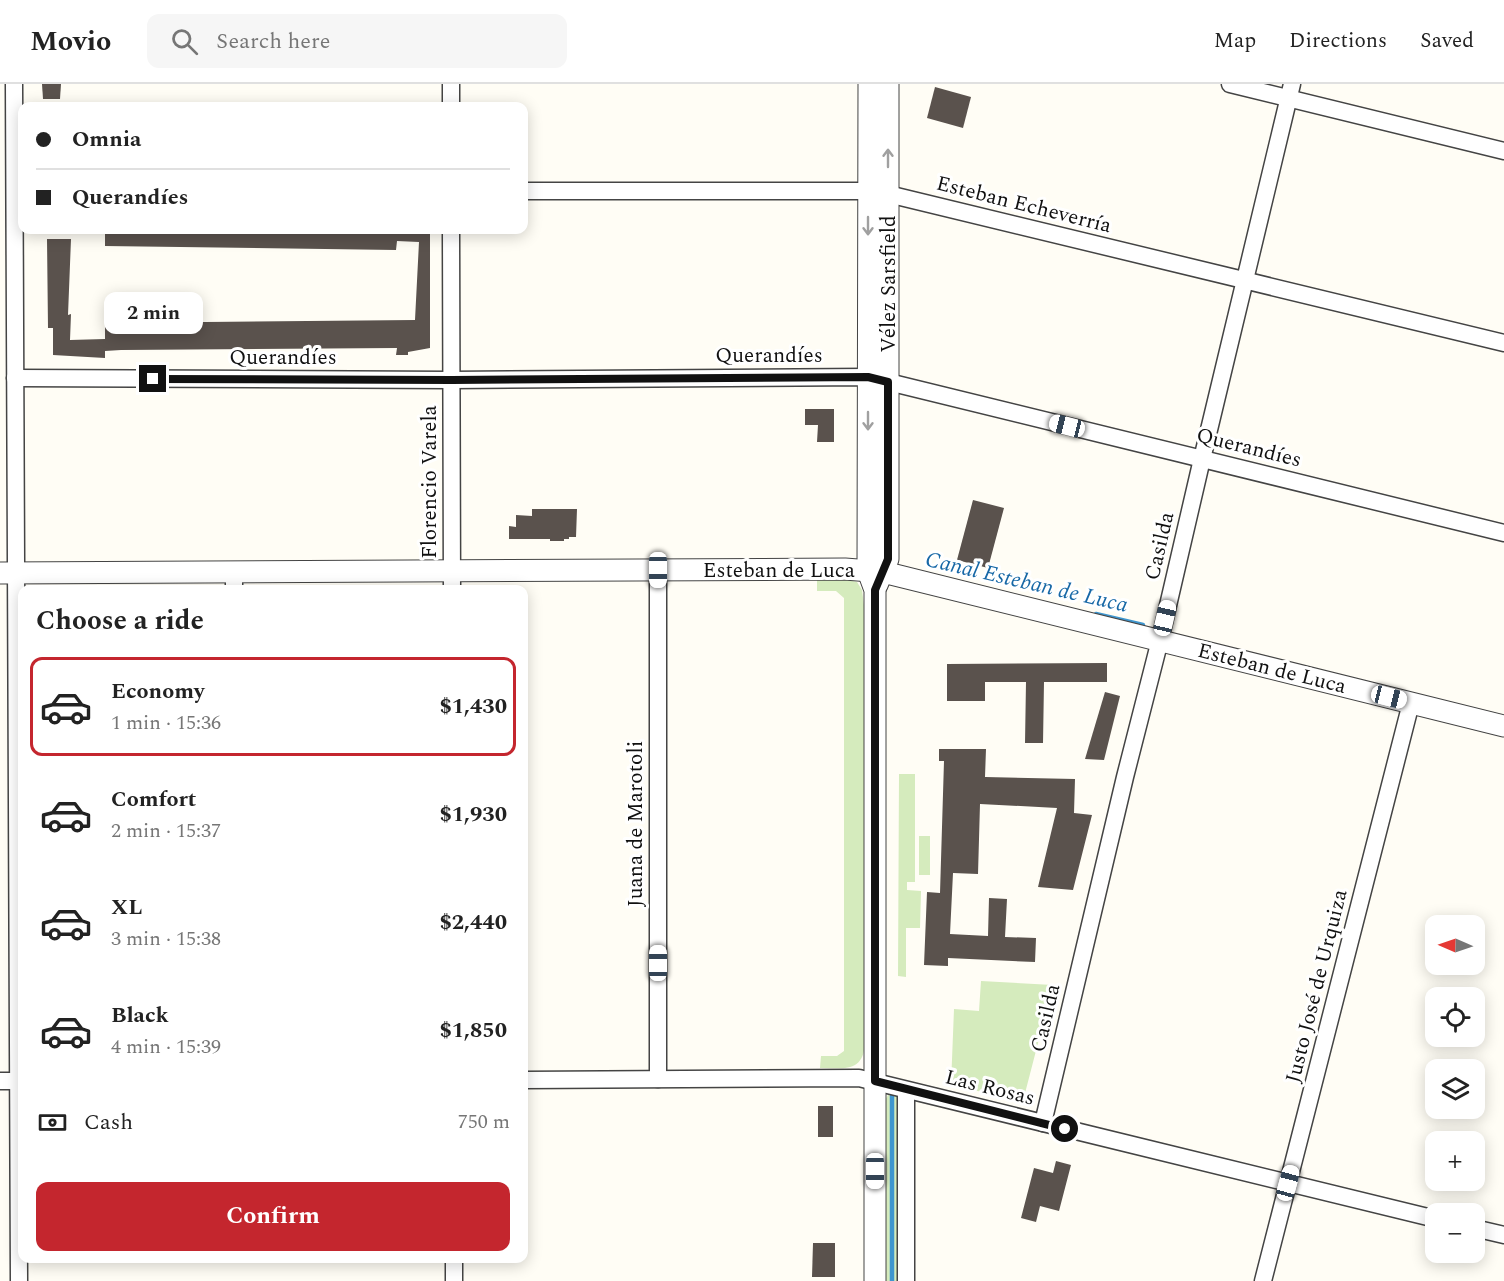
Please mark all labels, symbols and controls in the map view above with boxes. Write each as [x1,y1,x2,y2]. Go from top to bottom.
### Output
search box [147,14,567,68]
text: Movio [30,20,111,63]
icon: search [168,25,201,58]
text: Search here [216,25,330,58]
text: Map [1214,25,1256,57]
text: Directions [1289,25,1387,57]
text: Saved [1420,25,1474,57]
text: Omnia [72,123,141,156]
one-way arrow [882,148,894,168]
street label: Esteban Echeverría [933,168,1115,242]
text: Querandíes [72,181,188,214]
street label: Vélez Sarsfield [873,215,905,353]
one-way arrow [862,216,874,236]
callout: 2 min [104,292,202,334]
text: 2 min [127,298,180,328]
street label: Querandíes [715,340,823,372]
street label: Querandíes [229,342,337,374]
route end [139,365,166,392]
street label: Florencio Varela [414,404,446,559]
one-way arrow [862,411,874,431]
car [1047,413,1087,439]
street label: Querandíes [1193,419,1305,476]
street label: Casilda [1137,508,1184,584]
water label: Canal Esteban de Luca [922,543,1131,622]
car [649,552,667,588]
street label: Esteban de Luca [703,555,856,587]
car [1152,598,1178,638]
text: Choose a ride [36,600,204,642]
street label: Esteban de Luca [1194,635,1350,703]
text: Economy [111,675,204,708]
icon: car [39,680,93,734]
car [1369,684,1409,710]
text: $1,430 [439,690,507,723]
text: 1 min · 15:36 [111,708,221,738]
street label: Juana de Marotoli [620,741,652,907]
text: Comfort [111,783,196,816]
icon: car [39,788,93,842]
text: $1,930 [439,798,507,831]
text: 2 min · 15:37 [111,816,221,846]
street label: Justo José de Urquiza [1277,885,1357,1087]
text: XL [111,891,142,924]
icon: car [39,896,93,950]
text: $2,440 [439,906,507,939]
north arrow [1425,915,1485,975]
map controls [1425,915,1485,1263]
text: 3 min · 15:38 [111,924,221,954]
car [649,945,667,981]
street label: Casilda [1023,980,1070,1056]
button: locate [1425,987,1485,1047]
text: Black [111,999,169,1032]
icon: car [39,1004,93,1058]
text: $1,850 [439,1014,507,1047]
text: 4 min · 15:39 [111,1032,221,1062]
button: layers [1425,1059,1485,1119]
street label: Las Rosas [941,1061,1038,1115]
icon: cash [36,1106,69,1139]
text: Cash [84,1106,133,1139]
text: 750 m [458,1107,510,1137]
route start [1051,1115,1078,1142]
button: + [1425,1131,1485,1191]
car [866,1153,884,1189]
car [1275,1163,1301,1203]
button: Confirm [36,1182,510,1251]
button: − [1425,1203,1485,1263]

